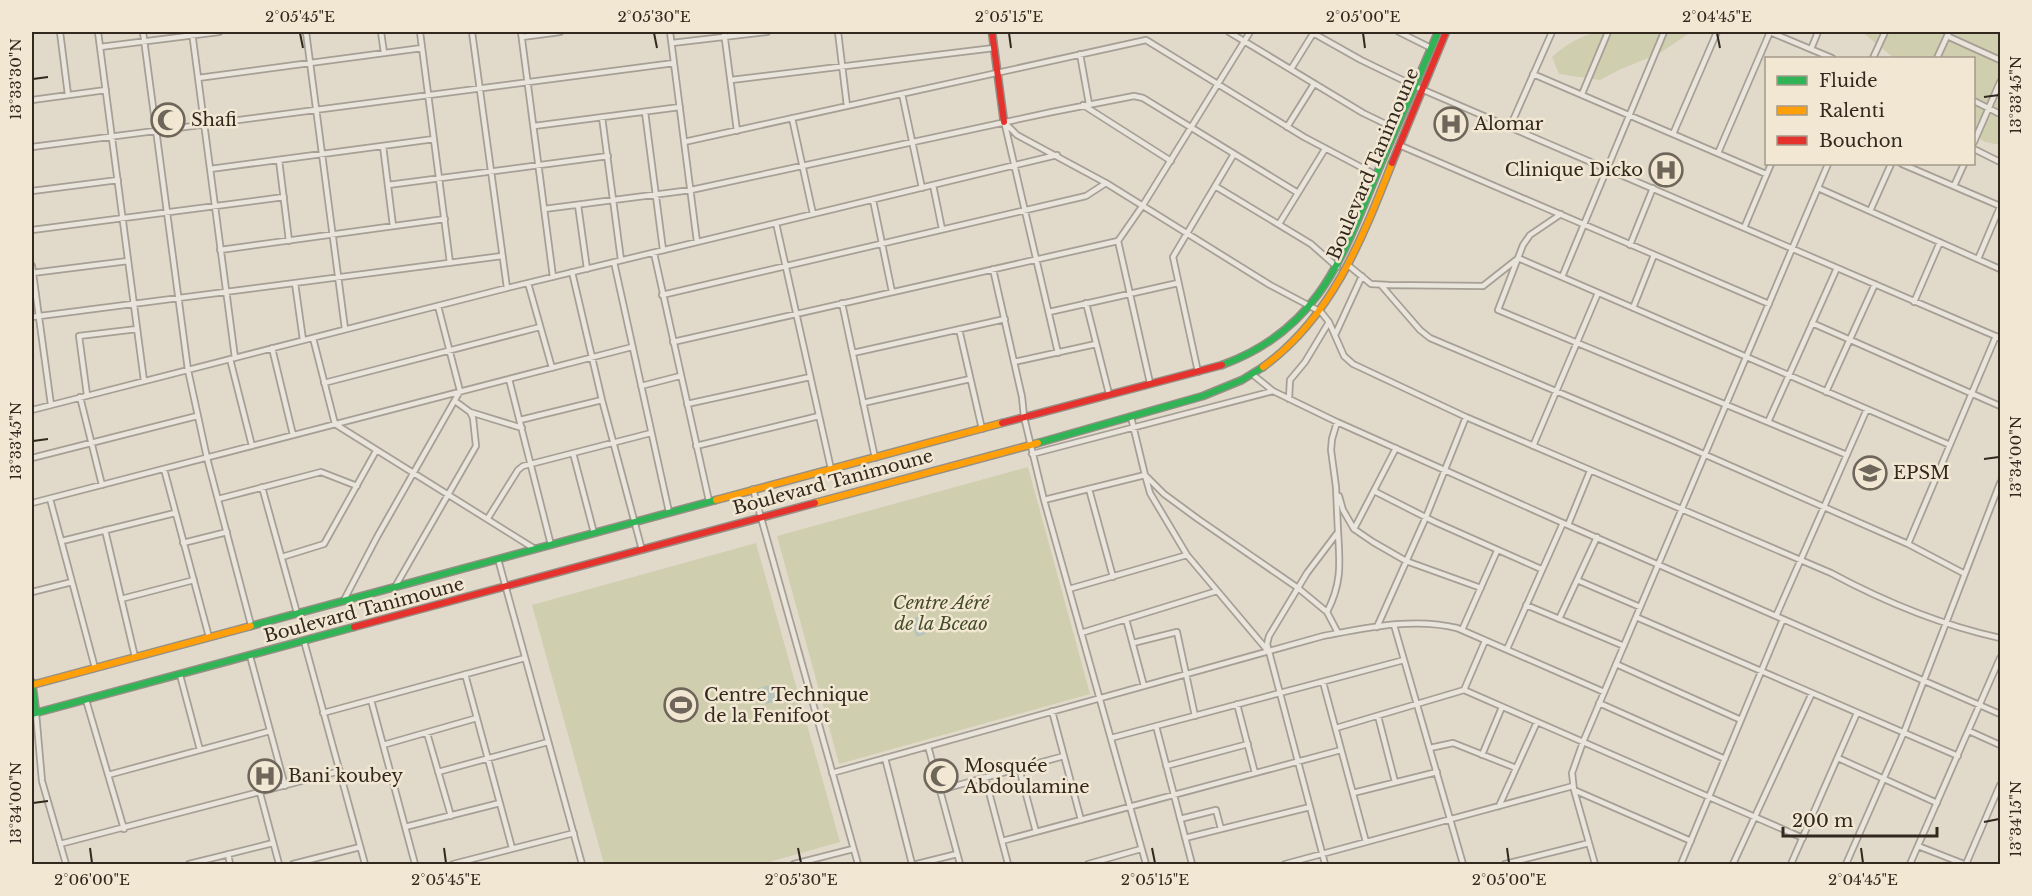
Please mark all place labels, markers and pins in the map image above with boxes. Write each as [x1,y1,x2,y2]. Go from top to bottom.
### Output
mosque icon: Shafi [150,102,186,138]
hospital icon: Alomar [1433,106,1469,142]
place label: Shafi [191,109,237,131]
place label: Alomar [1473,113,1544,135]
hospital icon: Clinique Dicko [1648,152,1684,188]
place label: Clinique Dicko [1505,159,1643,181]
school or university icon: EPSM [1852,455,1888,491]
place label: EPSM [1893,462,1950,484]
place label: Centre Technique de la Fenifoot [704,684,869,727]
sports icon: Centre Technique de la Fenifoot [663,687,699,723]
place label: Mosquée Abdoulamine [963,755,1090,798]
hospital icon: Bani koubey [247,758,283,794]
mosque icon: Mosquée Abdoulamine [923,758,959,794]
place label: Bani koubey [288,765,404,787]

